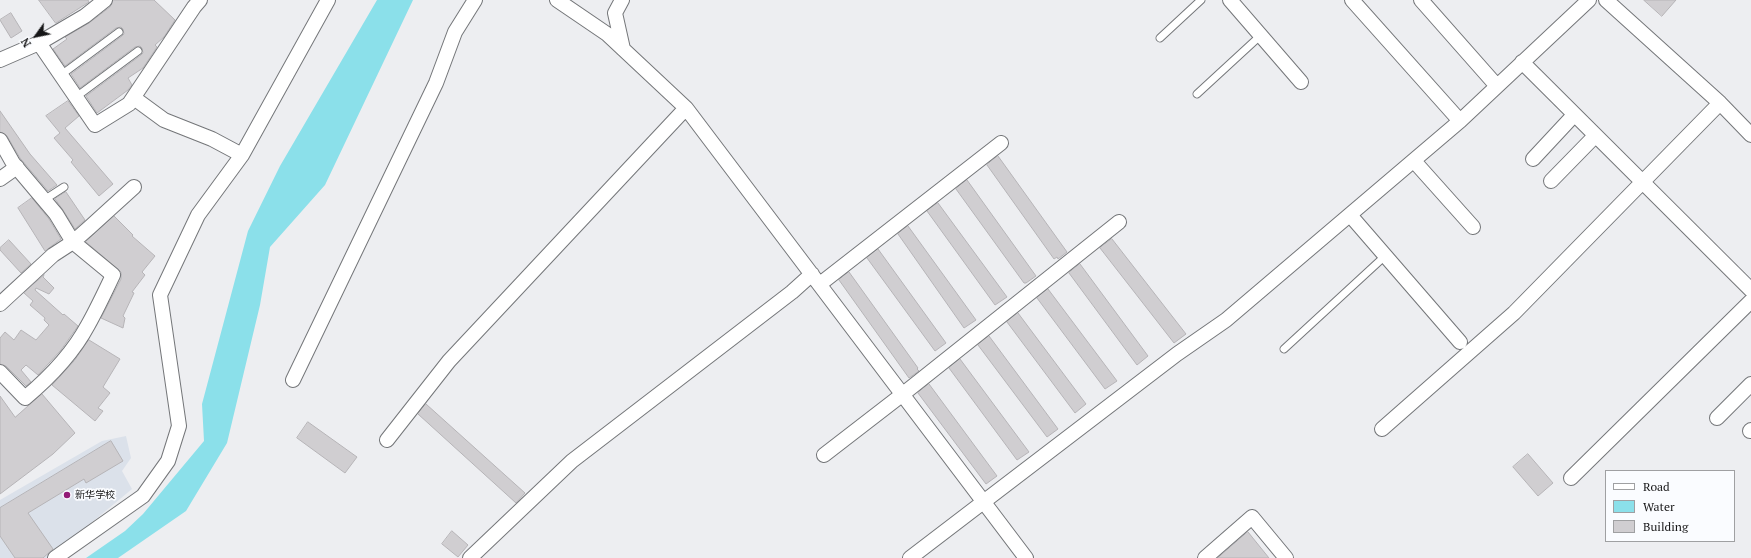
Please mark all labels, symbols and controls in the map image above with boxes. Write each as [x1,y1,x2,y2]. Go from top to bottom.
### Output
north arrow [16,16,56,56]
text: N [18,35,34,50]
legend [1605,470,1735,542]
text: Road [1643,479,1670,494]
place label: 新华学校 [75,489,115,501]
marker: 新华学校 [62,490,72,500]
text: Water [1643,499,1675,514]
text: Building [1643,519,1688,534]

